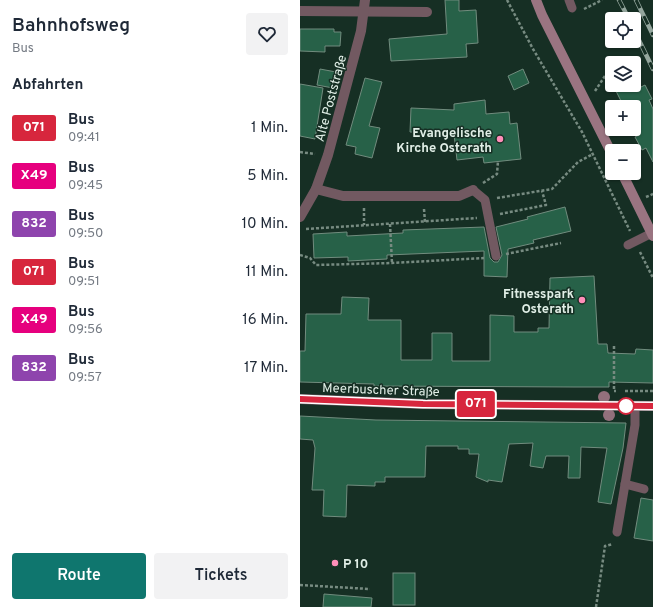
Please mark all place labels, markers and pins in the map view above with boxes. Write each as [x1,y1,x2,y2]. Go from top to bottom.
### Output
place label: Evangelische Kirche Osterath [396,126,492,157]
marker: Evangelische Kirche Osterath [495,134,505,144]
place label: Fitnesspark Osterath [503,287,574,318]
marker: Fitnesspark Osterath [577,295,587,305]
unlabelled marker [617,397,635,415]
place label: P 10 [343,557,368,573]
marker: P 10 [330,558,340,568]

